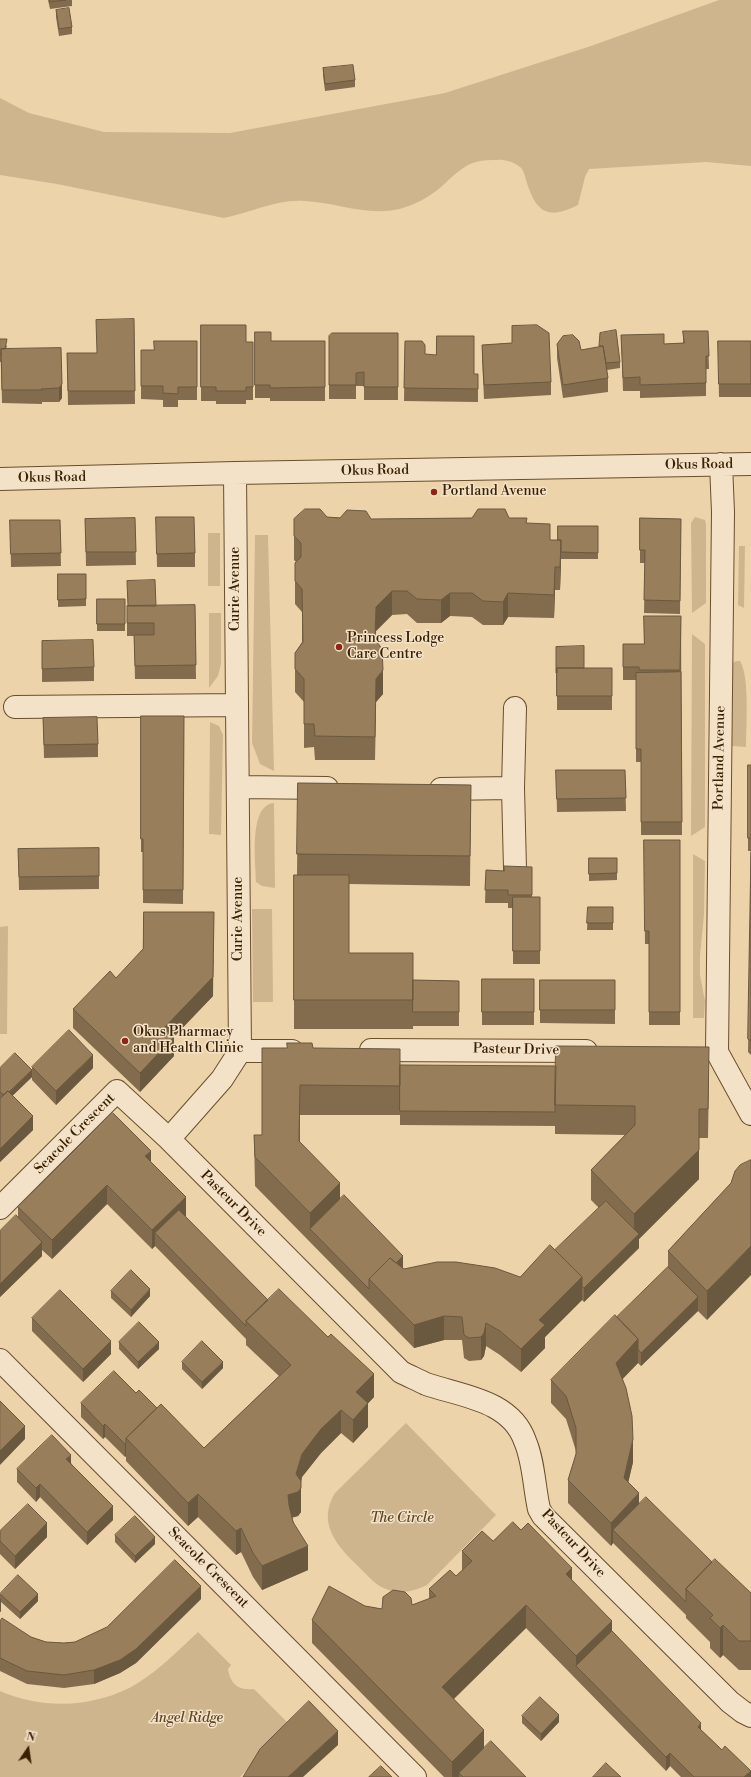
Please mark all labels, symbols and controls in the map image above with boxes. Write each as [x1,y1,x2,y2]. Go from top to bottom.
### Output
street label: Okus Road [665,456,733,474]
street label: Okus Road [341,462,409,480]
street label: Okus Road [18,469,86,487]
place label: Portland Avenue [442,484,547,500]
marker: Portland Avenue [429,487,439,497]
street label: Curie Avenue [228,547,244,631]
place label: Princess Lodge Care Centre [347,631,444,664]
marker: Princess Lodge Care Centre [334,642,344,652]
street label: Portland Avenue [711,706,729,810]
street label: Curie Avenue [231,877,247,961]
place label: Okus Pharmacy and Health Clinic [133,1025,244,1058]
marker: Okus Pharmacy and Health Clinic [120,1036,130,1046]
street label: Pasteur Drive [473,1041,559,1059]
street label: Seacole Crescent [31,1090,119,1178]
street label: Pasteur Drive [196,1167,270,1241]
street label: Pasteur Drive [537,1507,609,1581]
park label: The Circle [370,1511,434,1527]
street label: Seacole Crescent [164,1524,252,1612]
park label: Angel Ridge [151,1711,223,1727]
north arrow [8,1729,48,1769]
text: N [25,1730,37,1745]

